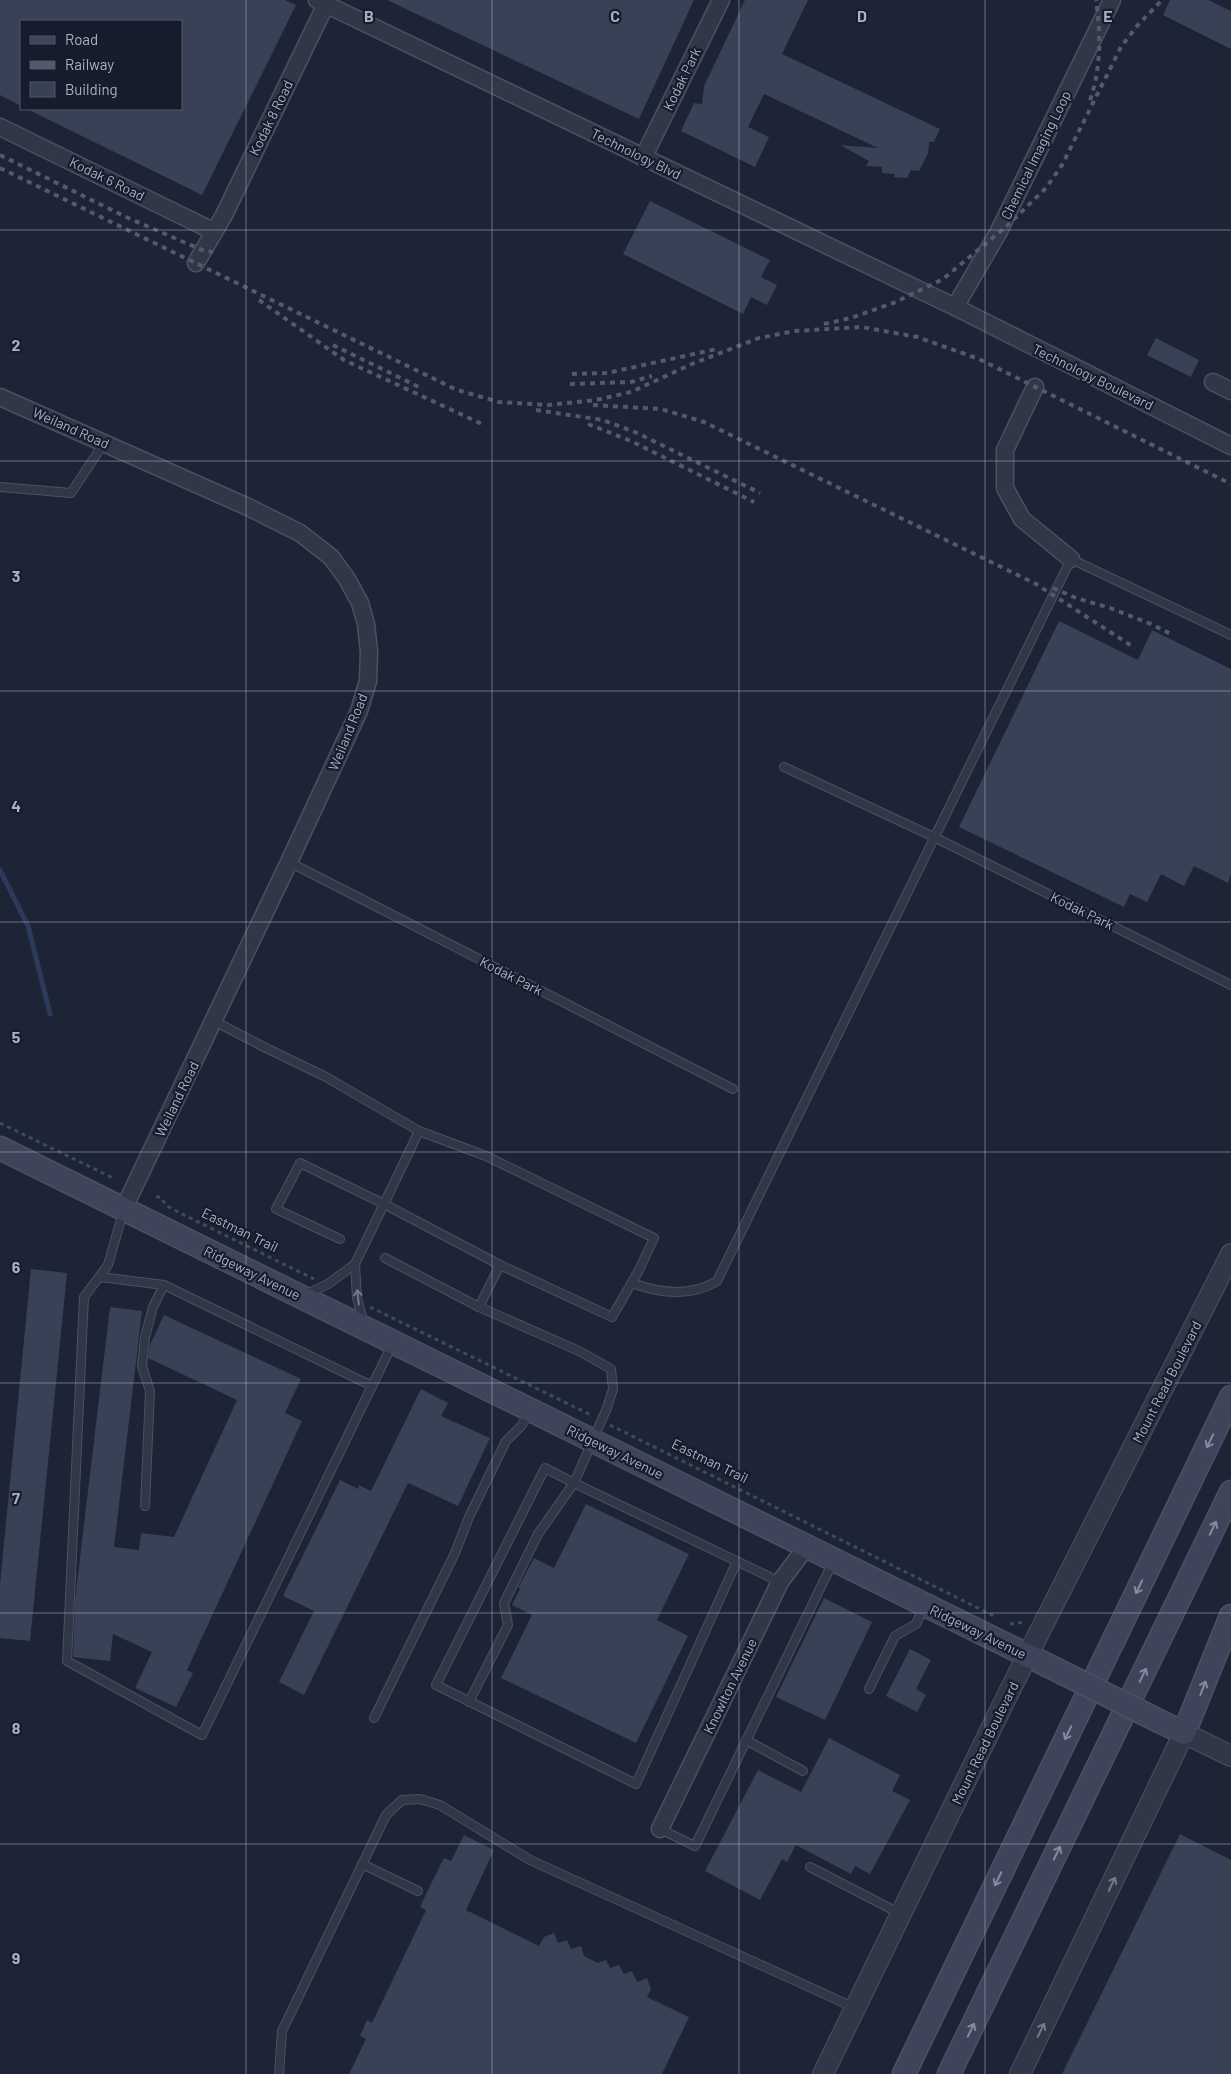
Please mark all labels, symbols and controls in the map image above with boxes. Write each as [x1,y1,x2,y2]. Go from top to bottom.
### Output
text: B [364,6,374,25]
text: C [610,6,620,25]
text: D [857,6,867,25]
text: E [1103,6,1113,25]
legend [20,20,182,110]
text: Road [65,30,98,48]
street label: Kodak Park [659,44,704,113]
text: Railway [65,55,114,73]
street label: Kodak 8 Road [245,77,296,158]
text: Building [65,80,118,98]
street label: Chemical Imaging Loop [997,88,1074,222]
street label: Technology Blvd [588,124,684,183]
street label: Kodak 6 Road [67,153,148,204]
text: 2 [12,335,21,354]
street label: Technology Boulevard [1030,340,1157,413]
street label: Weiland Road [30,403,112,452]
text: 3 [12,566,20,585]
street label: Weiland Road [324,691,371,773]
text: 4 [11,796,21,815]
street label: Kodak Park [1048,888,1117,933]
street label: Kodak Park [477,953,545,999]
text: 5 [12,1027,21,1046]
street label: Weiland Road [151,1058,202,1139]
street label: Eastman Trail [199,1204,281,1255]
street label: Ridgeway Avenue [201,1242,303,1303]
text: 6 [12,1257,21,1276]
one-way arrow [353,1289,363,1305]
street label: Mount Read Boulevard [1128,1318,1205,1446]
street label: Ridgeway Avenue [564,1421,666,1482]
one-way arrow [1205,1433,1215,1448]
street label: Eastman Trail [669,1435,751,1486]
text: 7 [12,1488,20,1507]
one-way arrow [1209,1521,1219,1536]
one-way arrow [1134,1579,1143,1594]
street label: Ridgeway Avenue [927,1601,1029,1662]
street label: Knowlton Avenue [699,1635,760,1736]
one-way arrow [1139,1668,1149,1683]
street label: Mount Read Boulevard [947,1678,1022,1807]
one-way arrow [1199,1681,1208,1696]
text: 8 [12,1718,21,1737]
one-way arrow [1063,1725,1073,1740]
one-way arrow [1053,1846,1062,1861]
one-way arrow [992,1872,1002,1887]
one-way arrow [1108,1877,1117,1892]
text: 9 [12,1948,20,1967]
one-way arrow [966,2023,976,2038]
one-way arrow [1037,2023,1046,2038]

